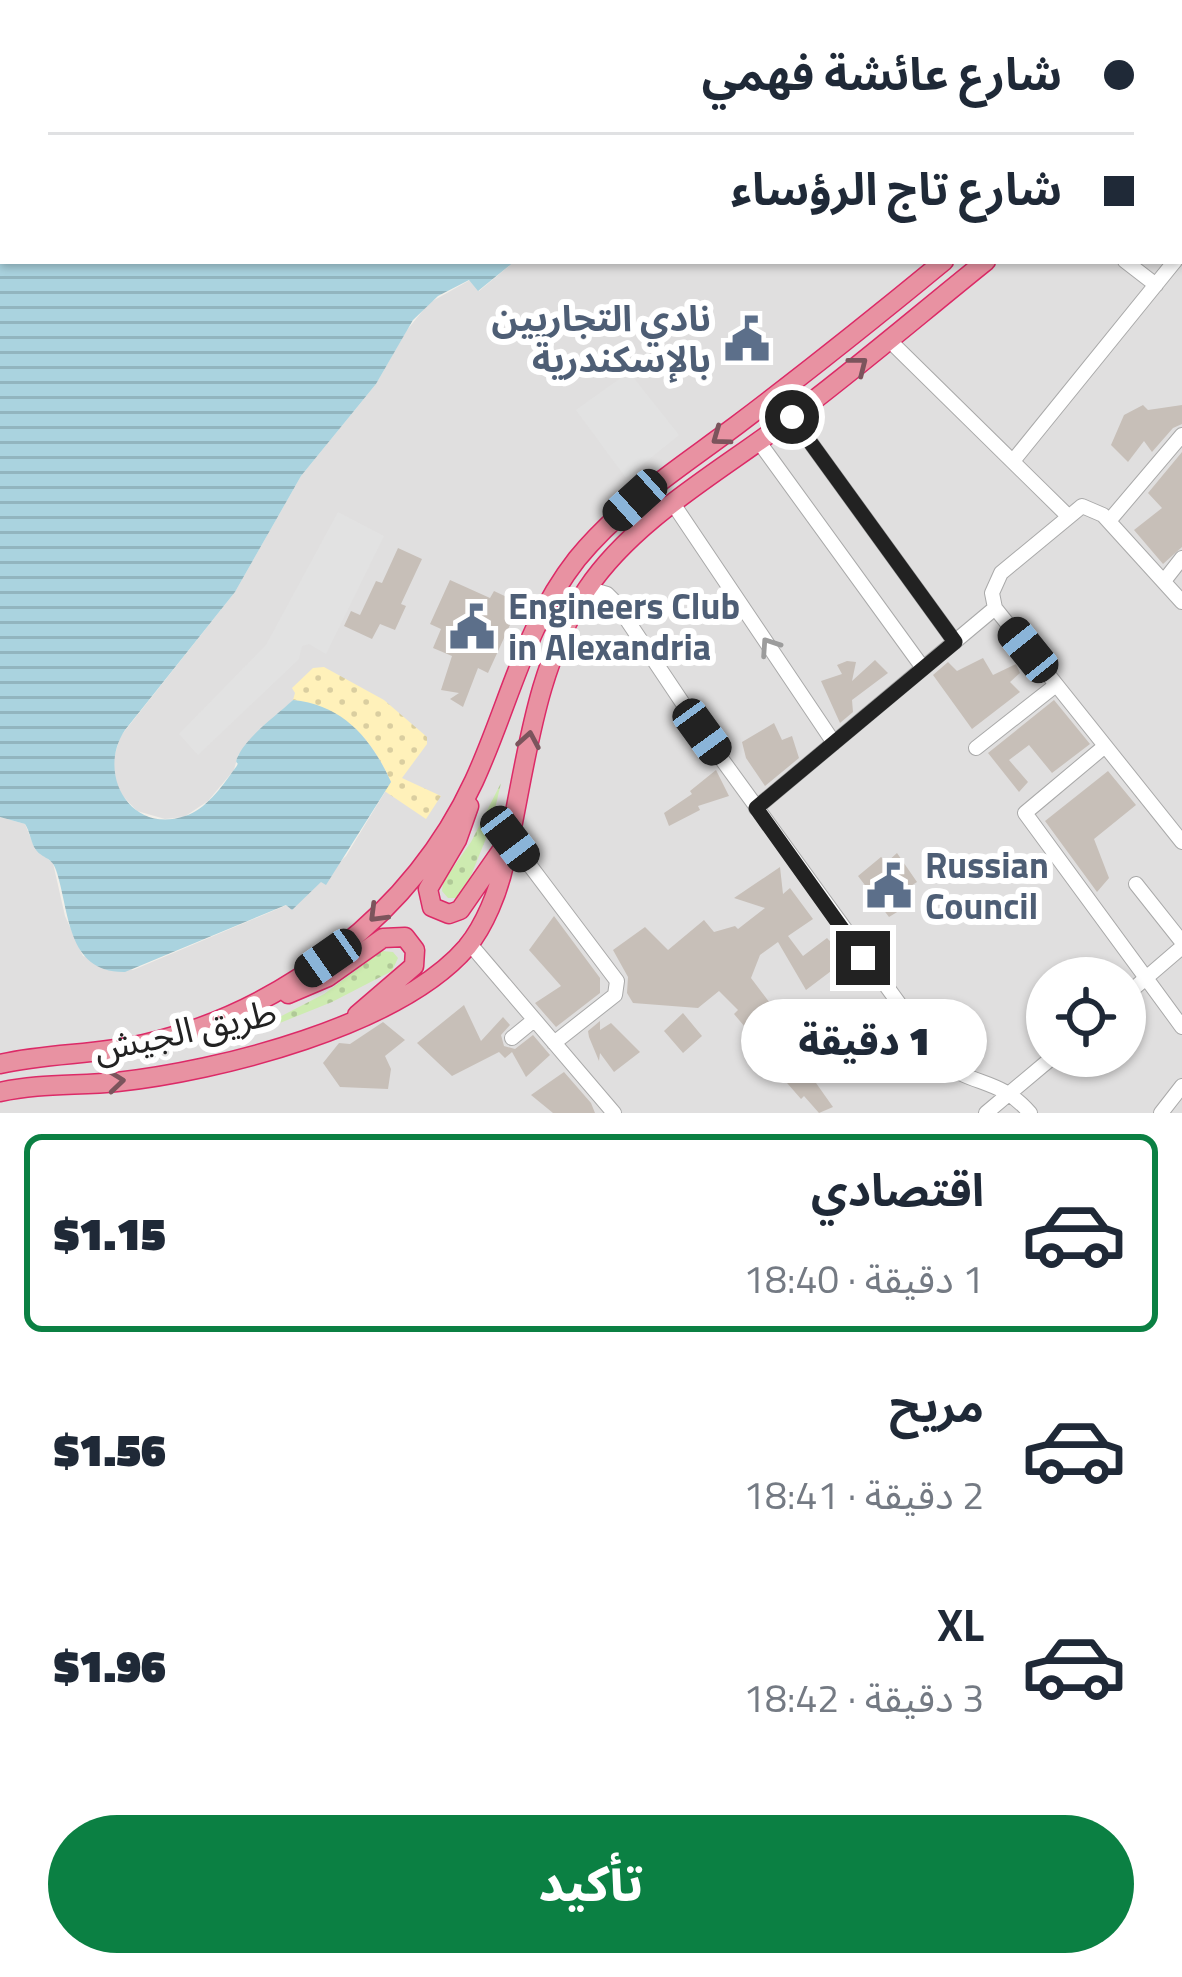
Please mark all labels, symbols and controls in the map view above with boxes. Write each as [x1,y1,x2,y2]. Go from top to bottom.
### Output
text: شارع عائشة فهمي [702,39,1062,107]
text: شارع تاج الرؤساء [731,154,1062,222]
place label: نادي التجاريين بالإسكندرية [492,290,711,386]
public building icon: نادي التجاريين بالإسكندرية [722,314,772,364]
one-way arrow [845,358,867,379]
route start [765,390,819,444]
one-way arrow [712,423,733,445]
car [596,463,674,537]
place label: Engineers Club in Alexandria [508,578,740,674]
public building icon: Engineers Club in Alexandria [447,602,497,652]
car [991,611,1065,689]
one-way arrow [761,637,783,659]
car [666,692,738,772]
one-way arrow [515,730,541,750]
car [474,799,546,879]
place label: Russian Council [925,837,1049,933]
public building icon: Russian Council [864,861,914,911]
one-way arrow [369,900,391,922]
car [288,923,368,993]
route end [836,931,890,985]
map controls [1026,957,1146,1077]
button: locate [1026,957,1146,1077]
street label: طريق الجيش [89,983,281,1076]
callout: 1 دقيقة [740,1000,986,1084]
text: 1 دقيقة [798,1011,930,1070]
one-way arrow [107,1069,126,1094]
text: اقتصادي [811,1155,984,1223]
icon: car [1020,1179,1128,1287]
text: $1.15 [54,1199,166,1267]
text: 1 دقيقة · 18:40 [743,1249,984,1308]
text: مريح [889,1371,984,1439]
icon: car [1020,1395,1128,1503]
text: $1.56 [54,1415,166,1483]
text: 2 دقيقة · 18:41 [743,1465,984,1524]
text: XL [937,1590,984,1658]
icon: car [1020,1611,1128,1719]
text: $1.96 [54,1631,166,1699]
text: 3 دقيقة · 18:42 [743,1668,984,1727]
button: تأكيد [48,1815,1134,1953]

